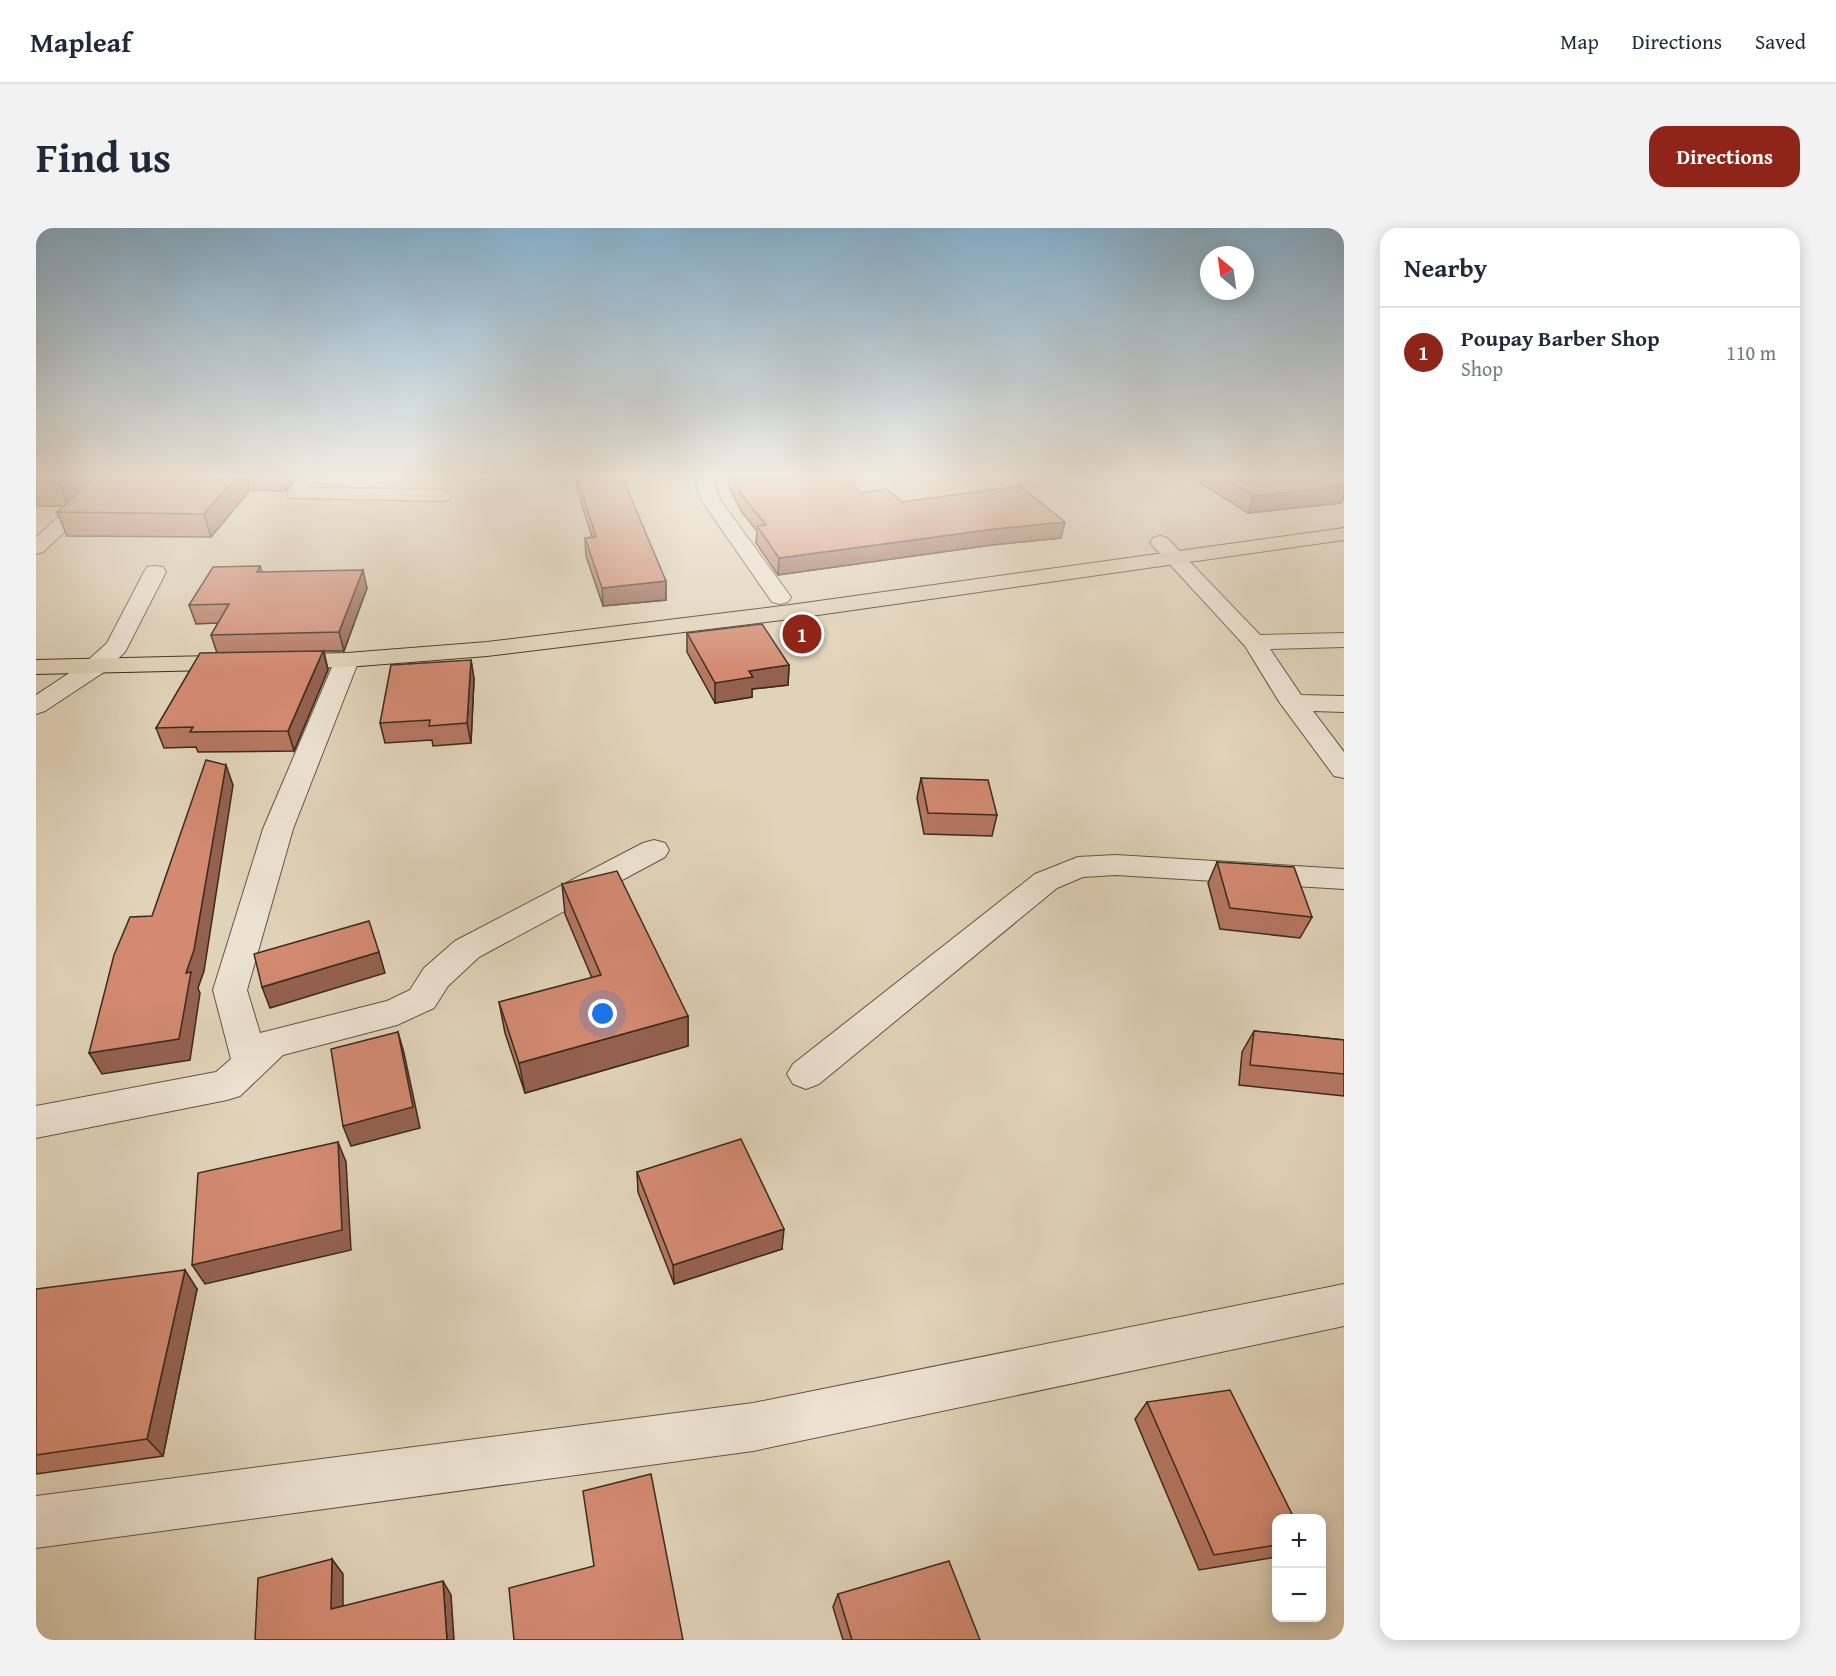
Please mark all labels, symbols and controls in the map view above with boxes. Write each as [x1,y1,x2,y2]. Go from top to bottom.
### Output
text: Mapleaf [30,21,131,62]
text: Map [1560,26,1599,57]
text: Directions [1632,26,1722,57]
text: Saved [1755,26,1806,57]
text: Find us [36,126,171,187]
button: Directions [1649,126,1800,187]
north arrow [1200,246,1254,300]
text: Nearby [1404,248,1487,287]
text: Poupay Barber Shop [1461,322,1660,354]
text: 1 [1418,338,1429,367]
text: 110 m [1726,338,1776,367]
text: Shop [1461,354,1503,383]
pin: 1 [782,612,822,656]
your location [588,999,617,1028]
map controls [1272,1514,1326,1622]
button: + [1272,1514,1326,1568]
button: − [1272,1568,1326,1622]

